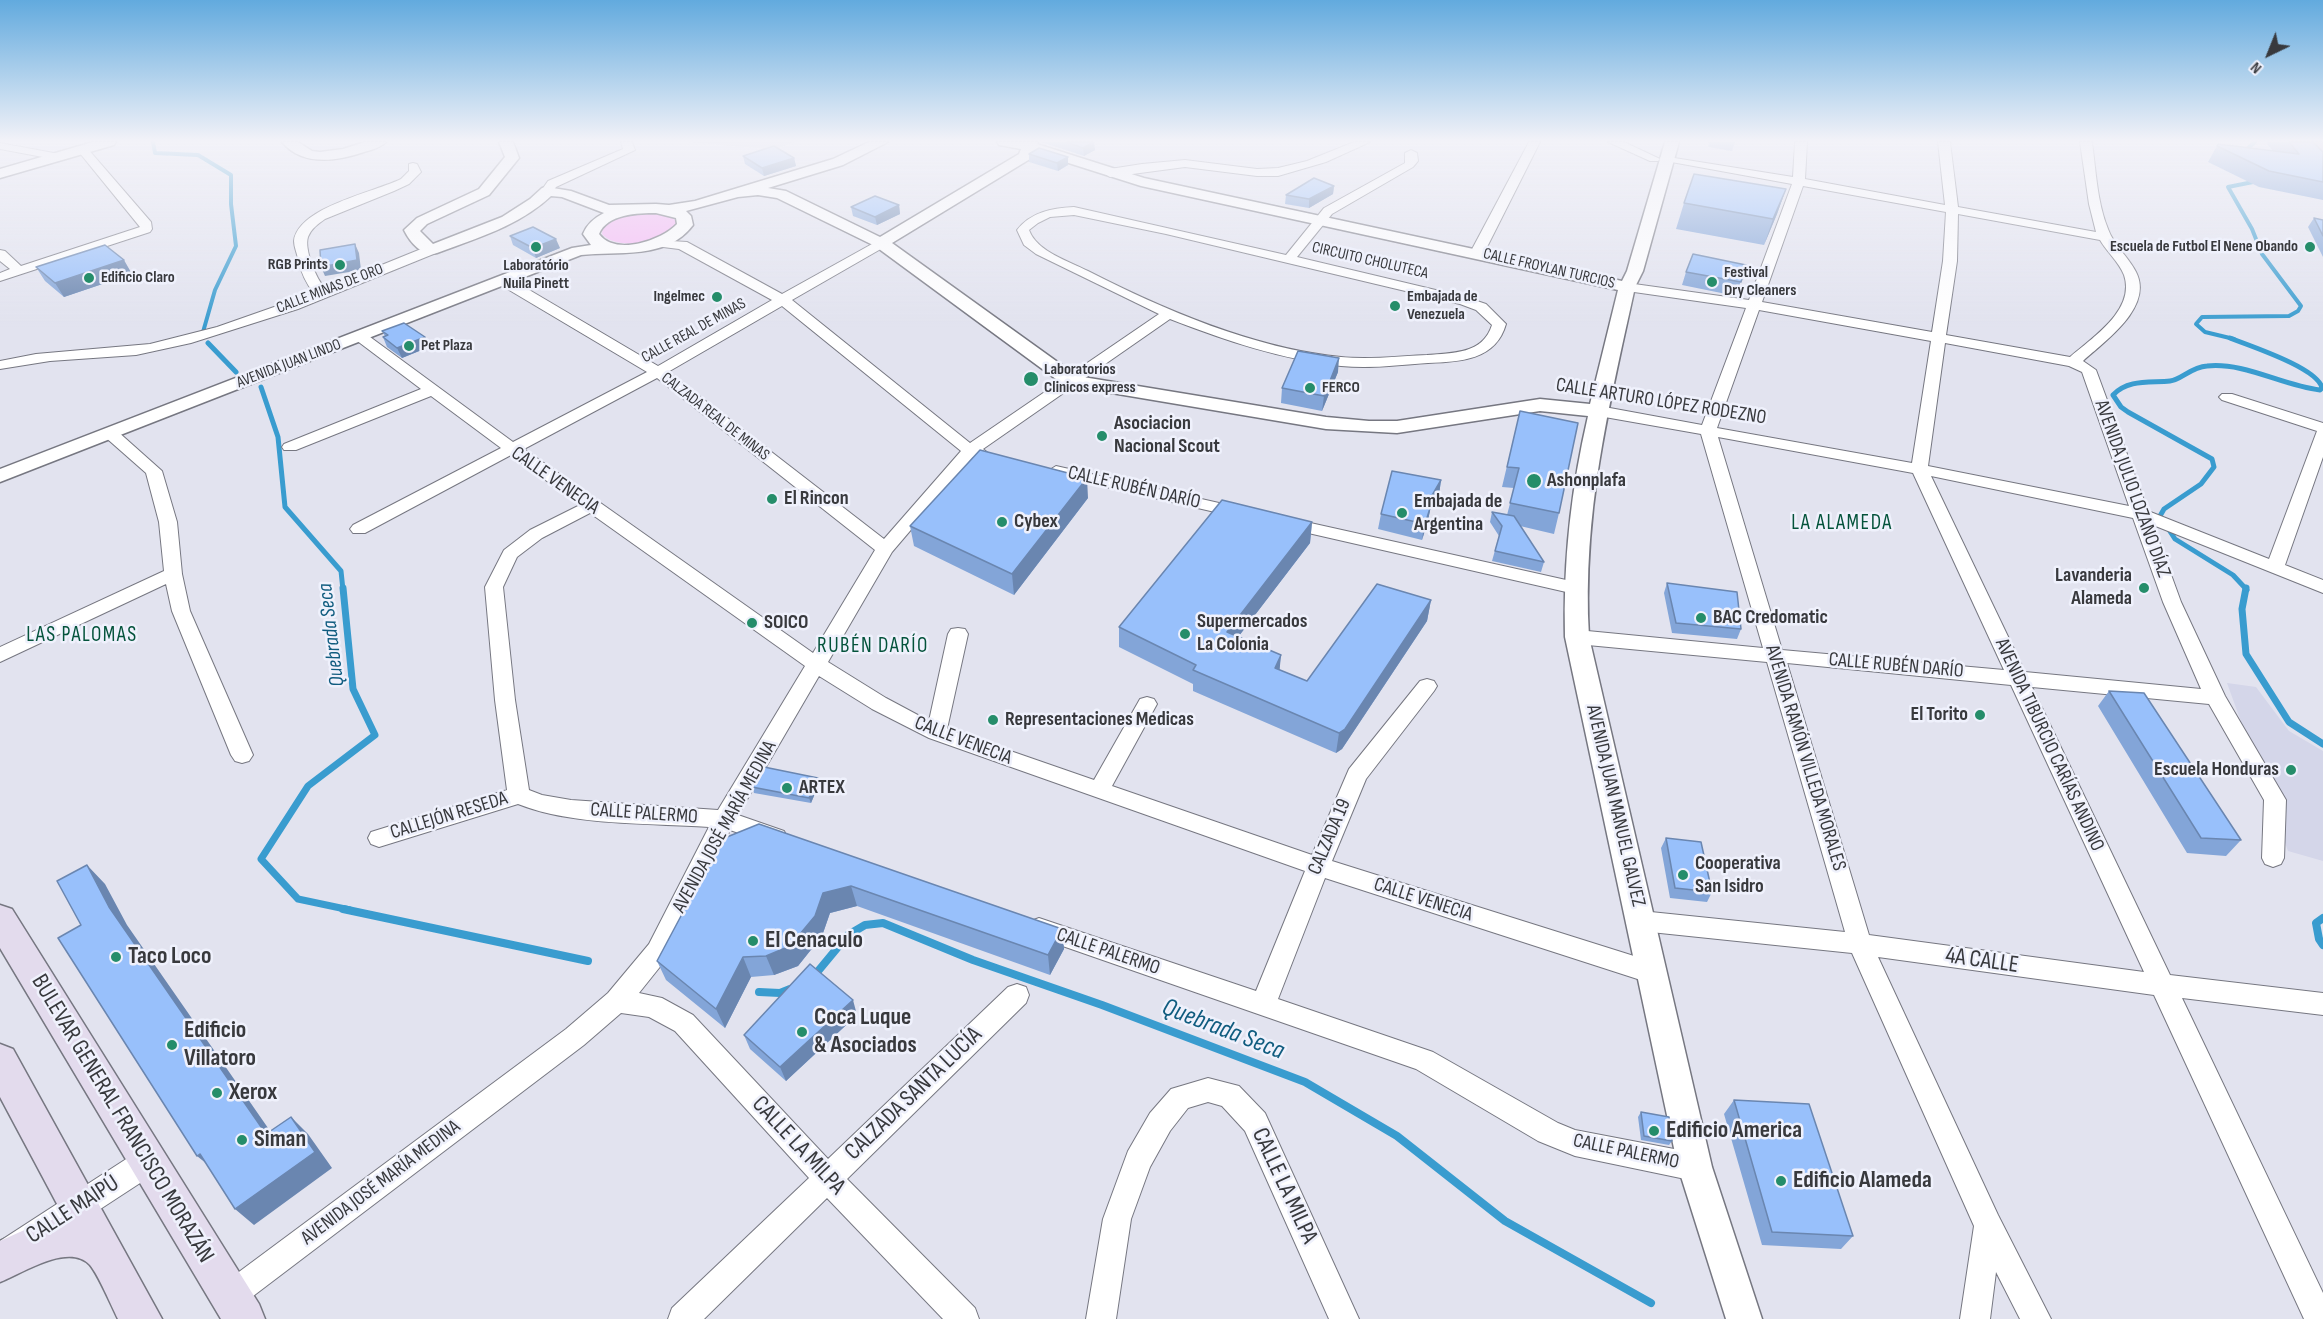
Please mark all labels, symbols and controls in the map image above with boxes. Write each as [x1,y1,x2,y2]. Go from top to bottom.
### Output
north arrow [2239,24,2299,84]
text: N [2247,58,2266,77]
place label: Escuela de Futbol El Nene Obando [2110,237,2298,257]
street label: CIRCUITO CHOLUTECA [1310,238,1430,284]
marker: Laboratório Nuila Pinett [529,240,543,254]
marker: Escuela de Futbol El Nene Obando [2303,240,2317,254]
street label: CALLE FROYLAN TURCIOS [1481,245,1617,293]
place label: RGB Prints [268,255,328,275]
place label: Laboratório Nuila Pinett [503,256,569,294]
marker: RGB Prints [333,258,347,272]
street label: CALLE MINAS DE ORO [274,260,386,318]
place label: Festival Dry Cleaners [1724,263,1796,301]
place label: Edificio Claro [101,268,175,288]
marker: Edificio Claro [82,271,96,285]
marker: Festival Dry Cleaners [1705,275,1719,289]
place label: Ingelmec [653,287,705,307]
place label: Embajada de Venezuela [1407,287,1478,325]
marker: Ingelmec [710,290,724,304]
street label: CALLE REAL DE MINAS [638,294,750,368]
marker: Embajada de Venezuela [1388,299,1402,313]
street label: AVENIDA JUAN LINDO [234,335,344,393]
place label: Pet Plaza [421,336,473,356]
marker: Pet Plaza [402,339,416,353]
place label: Laboratorios Clinicos express [1044,360,1136,398]
street label: CALZADA REAL DE MINAS [657,369,773,465]
marker: Laboratorios Clinicos express [1022,370,1040,388]
street label: CALLE ARTURO LÓPEZ RODEZNO [1554,374,1768,430]
place label: FERCO [1322,378,1360,398]
marker: FERCO [1303,381,1317,395]
street label: AVENIDA JULIO LOZANO DÍAZ [2089,397,2175,581]
place label: Asociacion Nacional Scout [1114,412,1220,459]
marker: Asociacion Nacional Scout [1095,429,1109,443]
street label: CALLE VENECIA [506,442,604,520]
street label: CALLE RUBÉN DARÍO [1065,461,1203,515]
place label: Ashonplafa [1547,469,1626,493]
marker: Ashonplafa [1525,472,1543,490]
place label: El Rincon [784,487,849,511]
place label: Embajada de Argentina [1414,490,1502,537]
marker: El Rincon [765,492,779,506]
marker: Embajada de Argentina [1395,506,1409,520]
place label: Cybex [1014,510,1058,534]
district label: LA ALAMEDA [1791,511,1893,537]
marker: Cybex [995,515,1009,529]
place label: Lavanderia Alameda [2055,564,2132,611]
marker: Lavanderia Alameda [2137,581,2151,595]
water label: Quebrada Seca [313,582,351,688]
place label: BAC Credomatic [1713,606,1828,630]
place label: Supermercados La Colonia [1197,610,1307,657]
place label: SOICO [764,611,808,635]
marker: BAC Credomatic [1694,611,1708,625]
marker: SOICO [745,616,759,630]
district label: LAS PALOMAS [26,623,138,649]
marker: Supermercados La Colonia [1178,627,1192,641]
district label: RUBÉN DARÍO [817,634,929,660]
street label: AVENIDA TIBURCIO CARÍAS ANDINO [1989,635,2109,855]
street label: AVENIDA RAMÓN VILLEDA MORALES [1759,642,1851,874]
street label: CALLE RUBÉN DARÍO [1828,648,1964,684]
street label: AVENIDA JUAN MANUEL GALVEZ [1580,703,1650,909]
place label: El Torito [1910,703,1968,727]
place label: Representaciones Medicas [1005,708,1194,732]
marker: El Torito [1973,708,1987,722]
street label: CALLE VENECIA [911,711,1015,771]
marker: Representaciones Medicas [986,713,1000,727]
street label: AVENIDA JOSÉ MARÍA MEDINA [668,737,782,917]
place label: Escuela Honduras [2154,758,2279,782]
marker: Escuela Honduras [2284,763,2298,777]
place label: ARTEX [799,776,845,800]
marker: ARTEX [780,781,794,795]
street label: CALLEJÓN RESEDA [388,787,510,845]
street label: CALZADA 19 [1303,796,1357,878]
street label: CALLE PALERMO [589,798,699,830]
place label: Cooperativa San Isidro [1695,852,1781,899]
marker: Cooperativa San Isidro [1676,868,1690,882]
street label: CALLE VENECIA [1371,873,1475,927]
street label: CALLE PALERMO [1053,923,1163,981]
place label: El Cenaculo [765,927,863,955]
marker: El Cenaculo [746,934,760,948]
street label: 4A CALLE [1944,942,2020,980]
place label: Taco Loco [128,943,211,971]
marker: Taco Loco [109,950,123,964]
street label: BULEVAR GENERAL FRANCISCO MORAZÁN [24,970,220,1268]
water label: Quebrada Seca [1158,992,1288,1068]
place label: Coca Luque & Asociados [814,1004,917,1060]
place label: Edificio Villatoro [184,1017,256,1073]
street label: CALZADA SANTA LUCÍA [839,1021,989,1167]
marker: Coca Luque & Asociados [795,1025,809,1039]
marker: Edificio Villatoro [165,1038,179,1052]
place label: Xerox [229,1079,277,1107]
marker: Xerox [210,1086,224,1100]
street label: CALLE LA MILPA [745,1091,851,1201]
street label: AVENIDA JOSÉ MARÍA MEDINA [297,1115,465,1251]
place label: Edificio America [1666,1117,1802,1145]
street label: CALLE LA MILPA [1245,1124,1323,1248]
marker: Edificio America [1647,1124,1661,1138]
place label: Siman [254,1126,306,1154]
street label: CALLE PALERMO [1571,1129,1681,1175]
marker: Siman [235,1133,249,1147]
place label: Edificio Alameda [1793,1167,1932,1195]
street label: CALLE MAIPÚ [21,1169,125,1251]
marker: Edificio Alameda [1774,1174,1788,1188]

